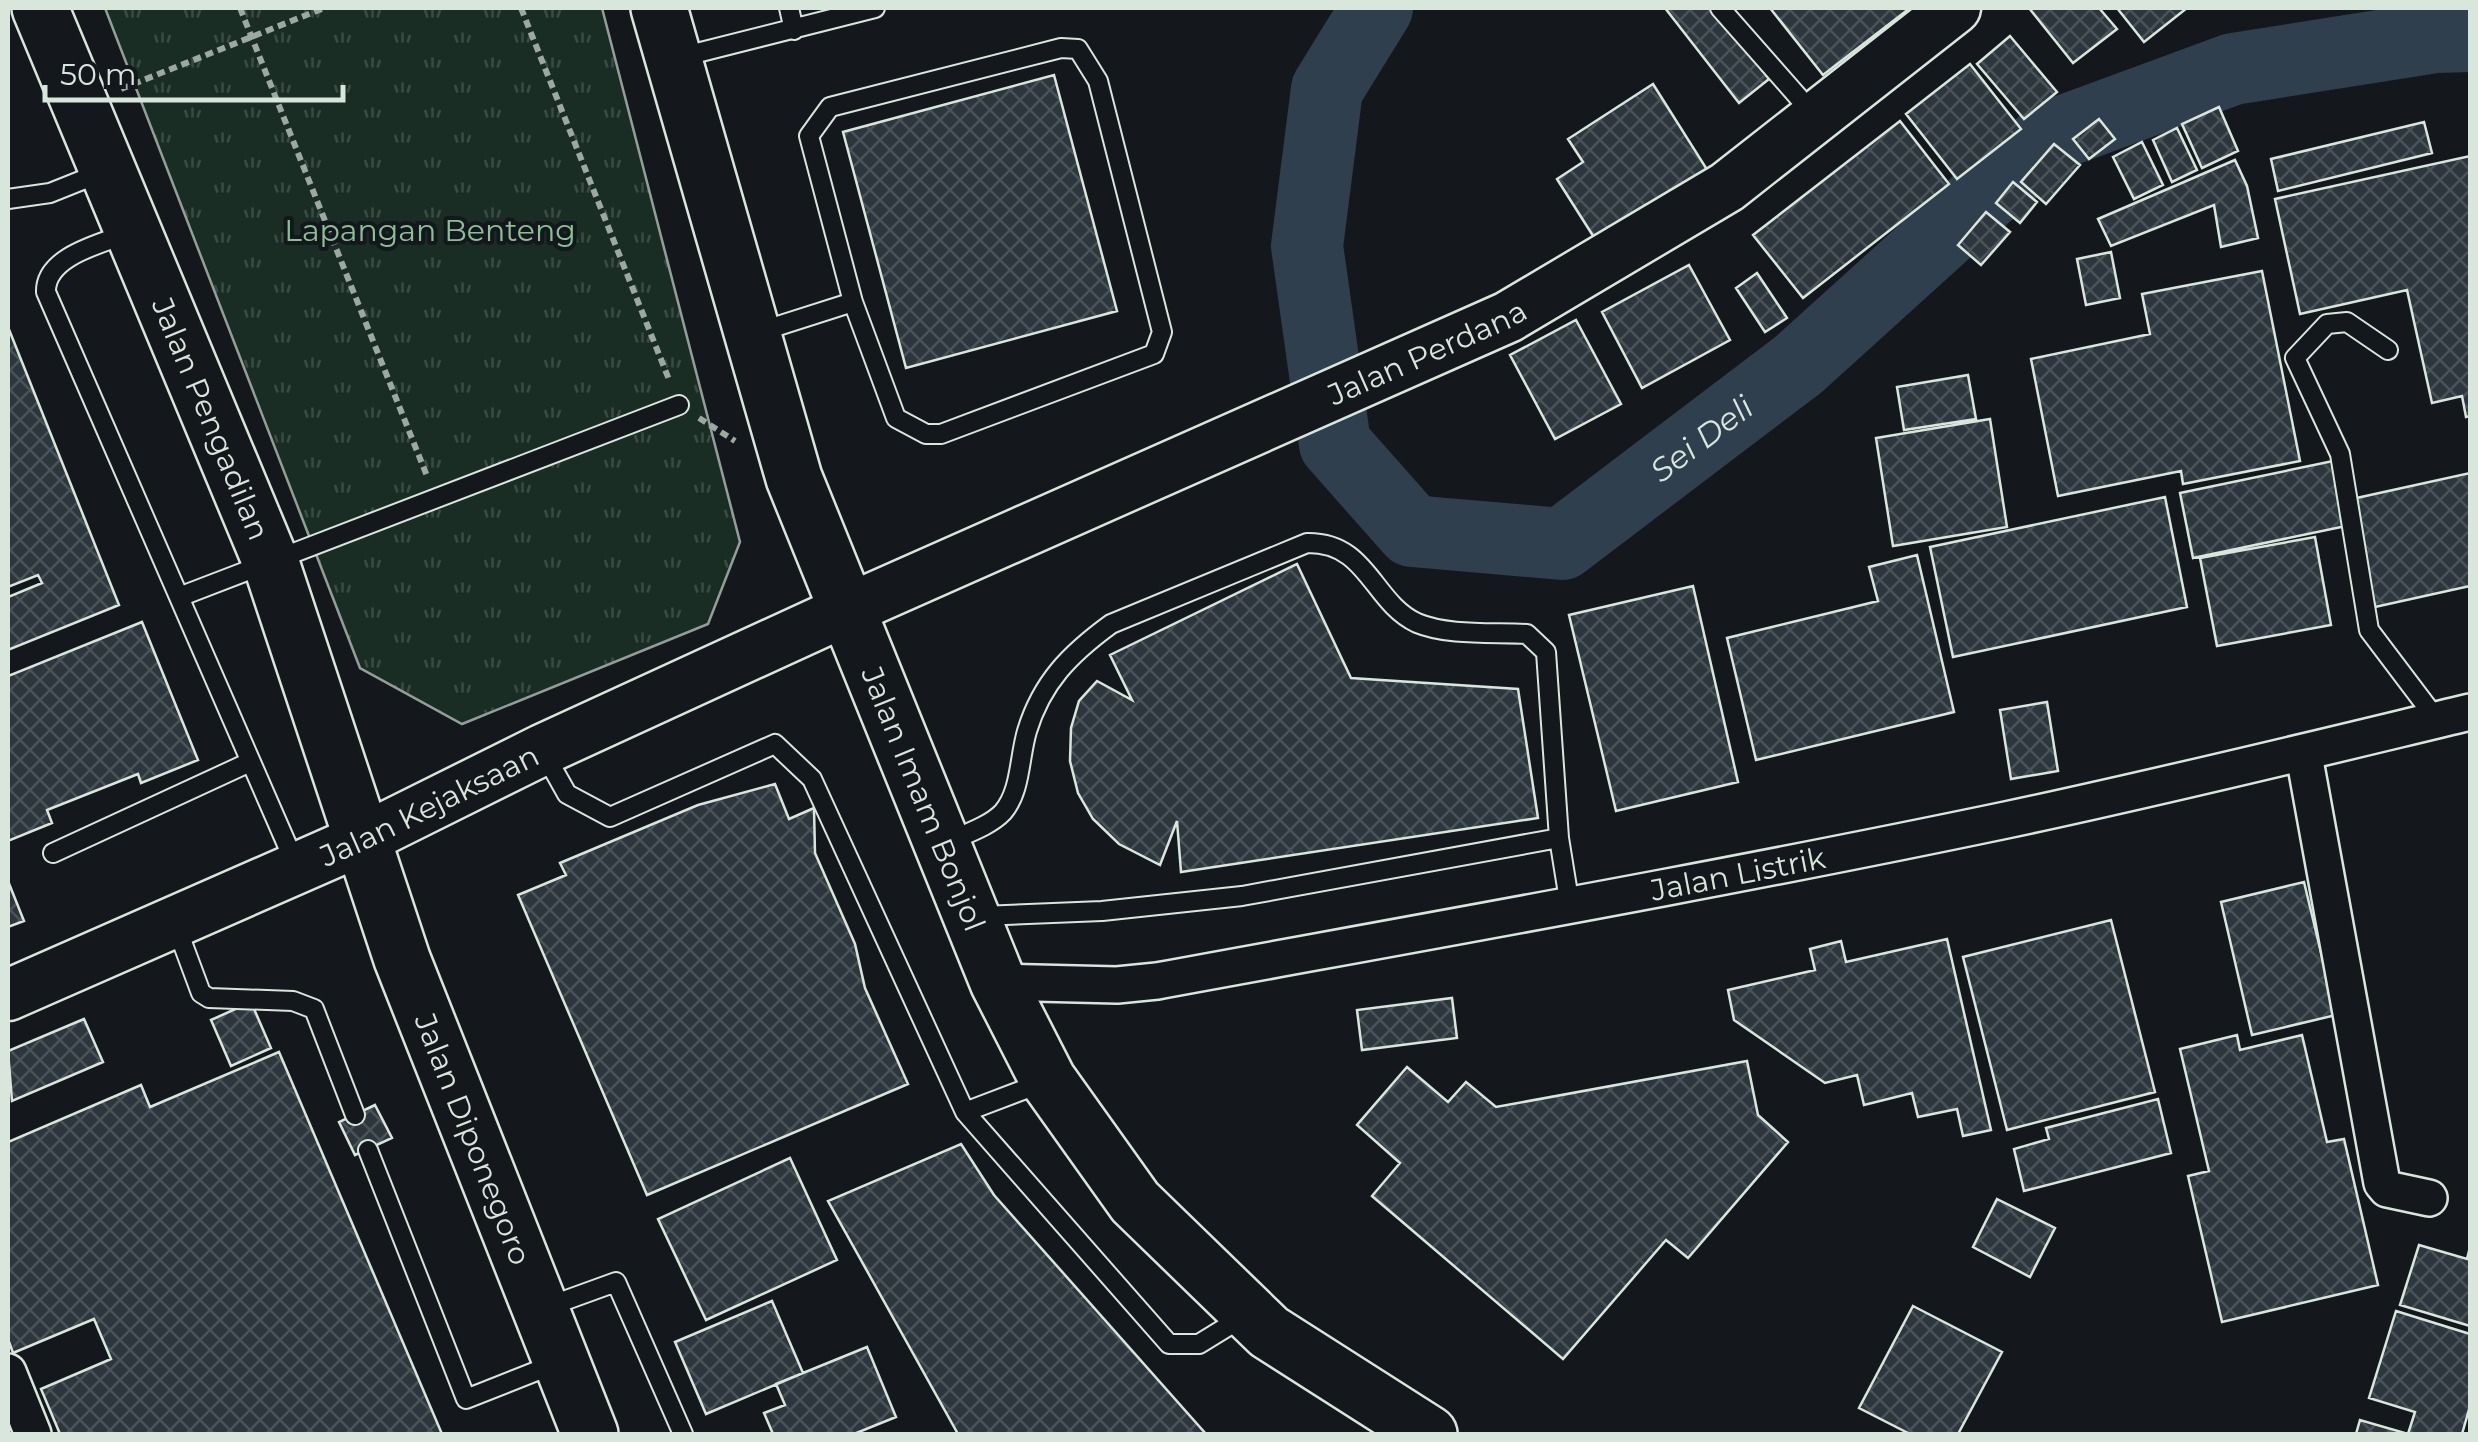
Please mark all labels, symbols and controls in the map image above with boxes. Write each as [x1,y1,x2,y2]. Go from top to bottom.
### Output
scale bar [45,40,342,102]
text: 50 m [60,56,137,93]
park label: Lapangan Benteng [284,212,576,249]
street label: Jalan Pengadilan [144,291,278,545]
street label: Jalan Perdana [1321,292,1533,413]
water label: Sei Deli [1642,387,1761,490]
street label: Jalan Imam Bonjol [853,660,994,936]
street label: Jalan Kejaksaan [313,736,545,875]
street label: Jalan Listrik [1647,839,1828,909]
street label: Jalan Diponegoro [407,1007,540,1270]

